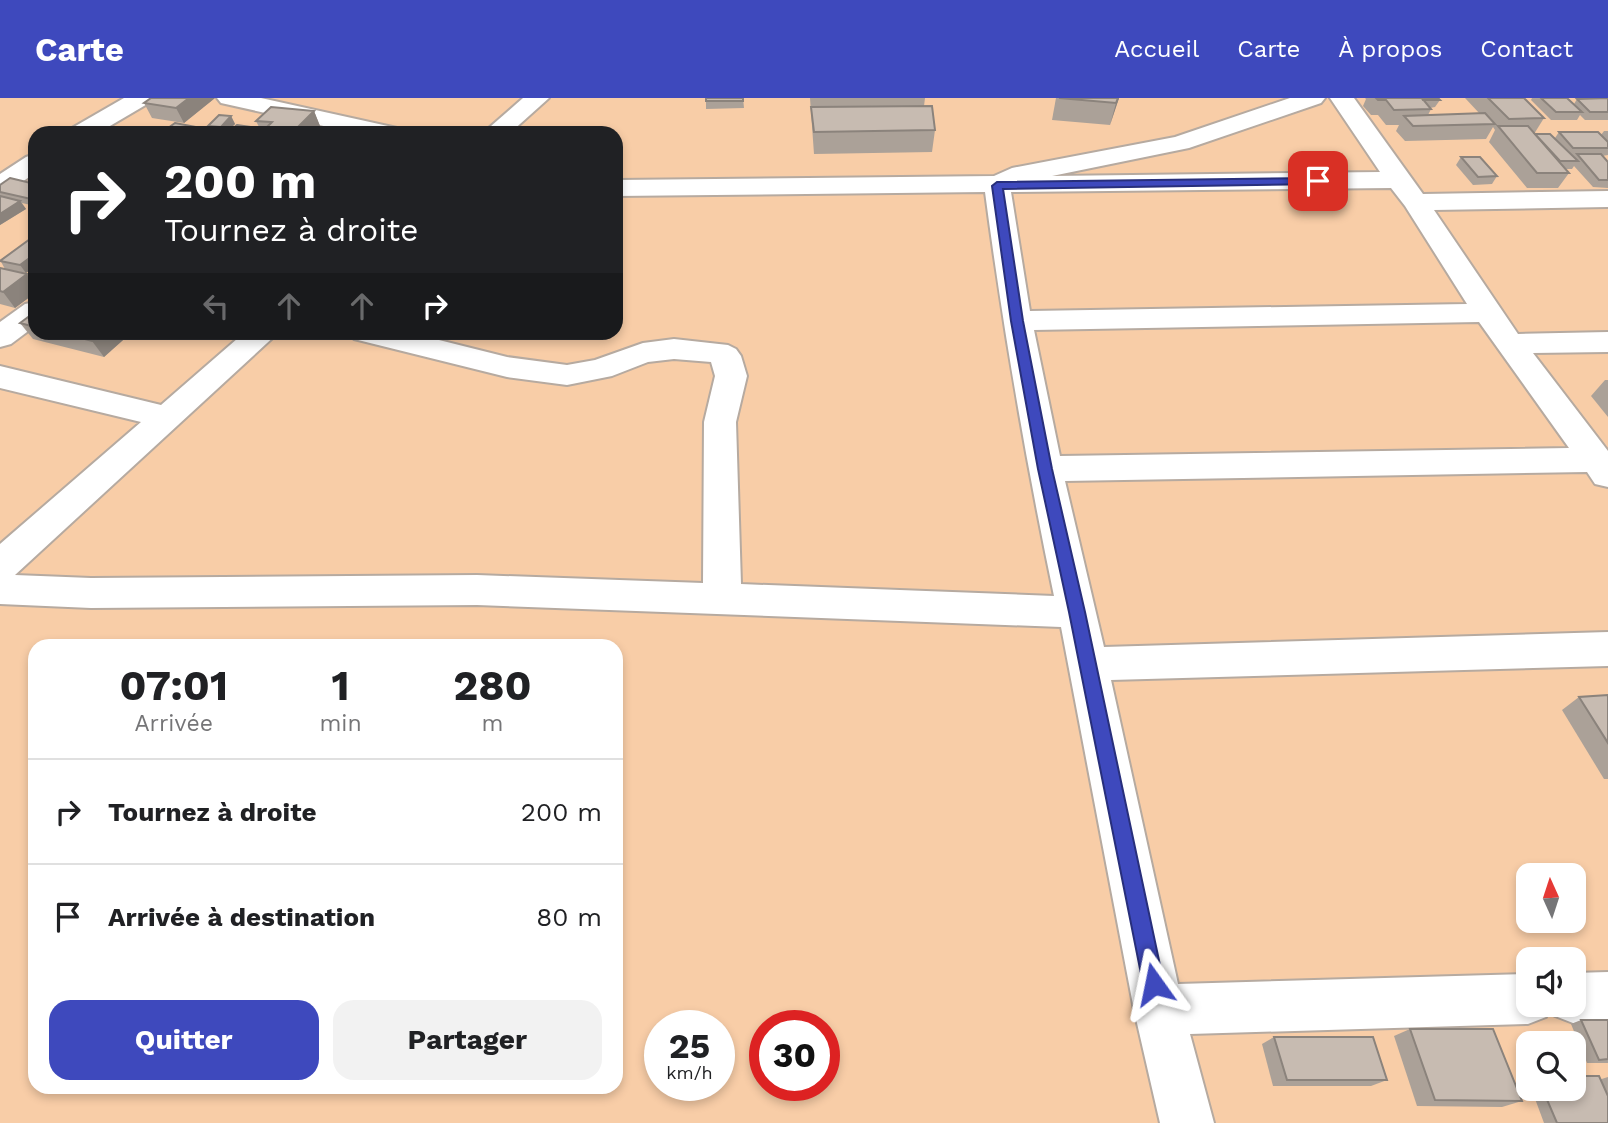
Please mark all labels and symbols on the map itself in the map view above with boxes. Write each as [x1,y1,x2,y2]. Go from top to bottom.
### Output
pin [1288,151,1348,211]
north arrow [1516,863,1586,933]
position arrow [1117,947,1191,1021]
speed limit sign: 30 [749,1010,840,1101]

